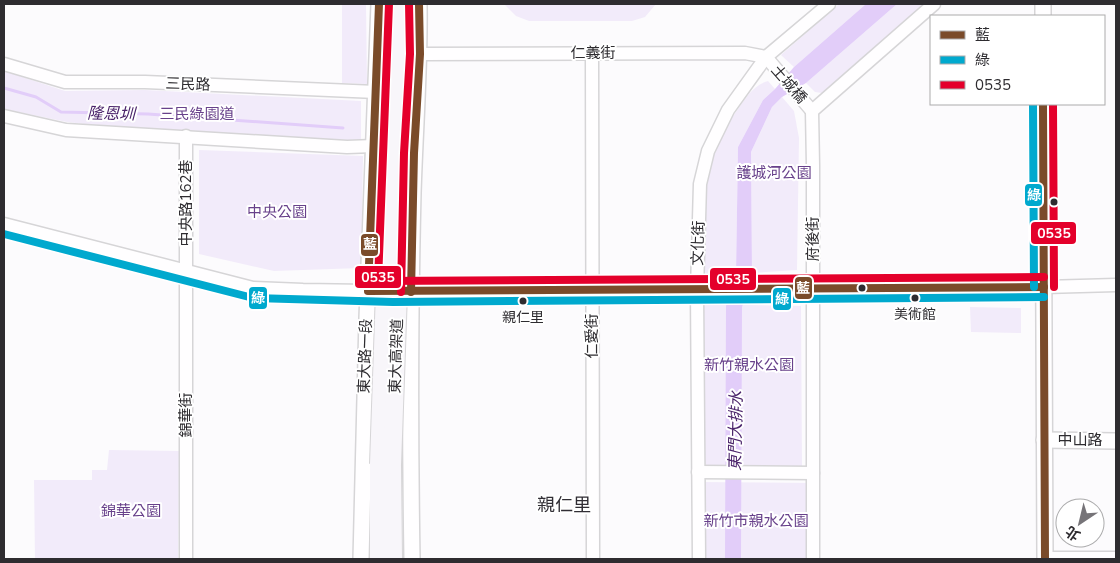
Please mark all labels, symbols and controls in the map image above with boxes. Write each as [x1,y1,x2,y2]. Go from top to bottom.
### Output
legend [930,15,1105,105]
text: 藍 [975,25,990,45]
street label: 仁義街 [570,43,616,63]
text: 綠 [975,50,990,70]
street label: 土城橋 [767,60,811,108]
street label: 三民路 [165,73,211,95]
text: 0535 [975,75,1011,95]
water label: 隆恩圳 [87,103,137,125]
park label: 三民綠園道 [159,104,235,124]
street label: 中央路162巷 [176,159,196,247]
park label: 護城河公園 [736,163,812,183]
line badge: 綠 [1024,183,1043,207]
text: 綠 [1027,186,1041,205]
unlabelled marker [1049,197,1059,207]
park label: 中央公園 [247,202,307,222]
street label: 府後街 [803,216,823,262]
street label: 文化街 [687,220,709,266]
line badge: 0535 [1030,221,1077,245]
text: 0535 [1037,224,1071,243]
line badge: 藍 [360,233,379,257]
text: 藍 [363,235,377,254]
line badge: 0535 [354,265,402,289]
line badge: 0535 [709,267,757,291]
text: 0535 [361,268,395,287]
text: 0535 [716,270,750,289]
line badge: 藍 [794,276,813,300]
text: 藍 [796,279,810,298]
unlabelled marker [857,283,867,293]
line badge: 綠 [248,286,268,310]
line badge: 綠 [772,287,792,311]
text: 綠 [251,289,265,308]
text: 綠 [775,290,789,309]
marker: 美術館 [910,293,920,303]
marker: 親仁里 [518,296,528,306]
place label: 美術館 [894,305,936,324]
place label: 親仁里 [502,308,544,327]
street label: 仁愛街 [582,313,602,359]
street label: 東大路一段 [354,318,376,394]
street label: 東大高架道 [385,318,407,394]
park label: 新竹親水公園 [704,355,794,375]
water label: 東門大排水 [724,390,748,471]
street label: 錦華街 [176,392,196,438]
street label: 中山路 [1057,430,1103,450]
district label: 親仁里 [537,493,591,517]
north arrow [1055,498,1105,548]
park label: 錦華公園 [101,501,161,521]
park label: 新竹市親水公園 [703,511,809,531]
text: 北 [1062,521,1084,545]

